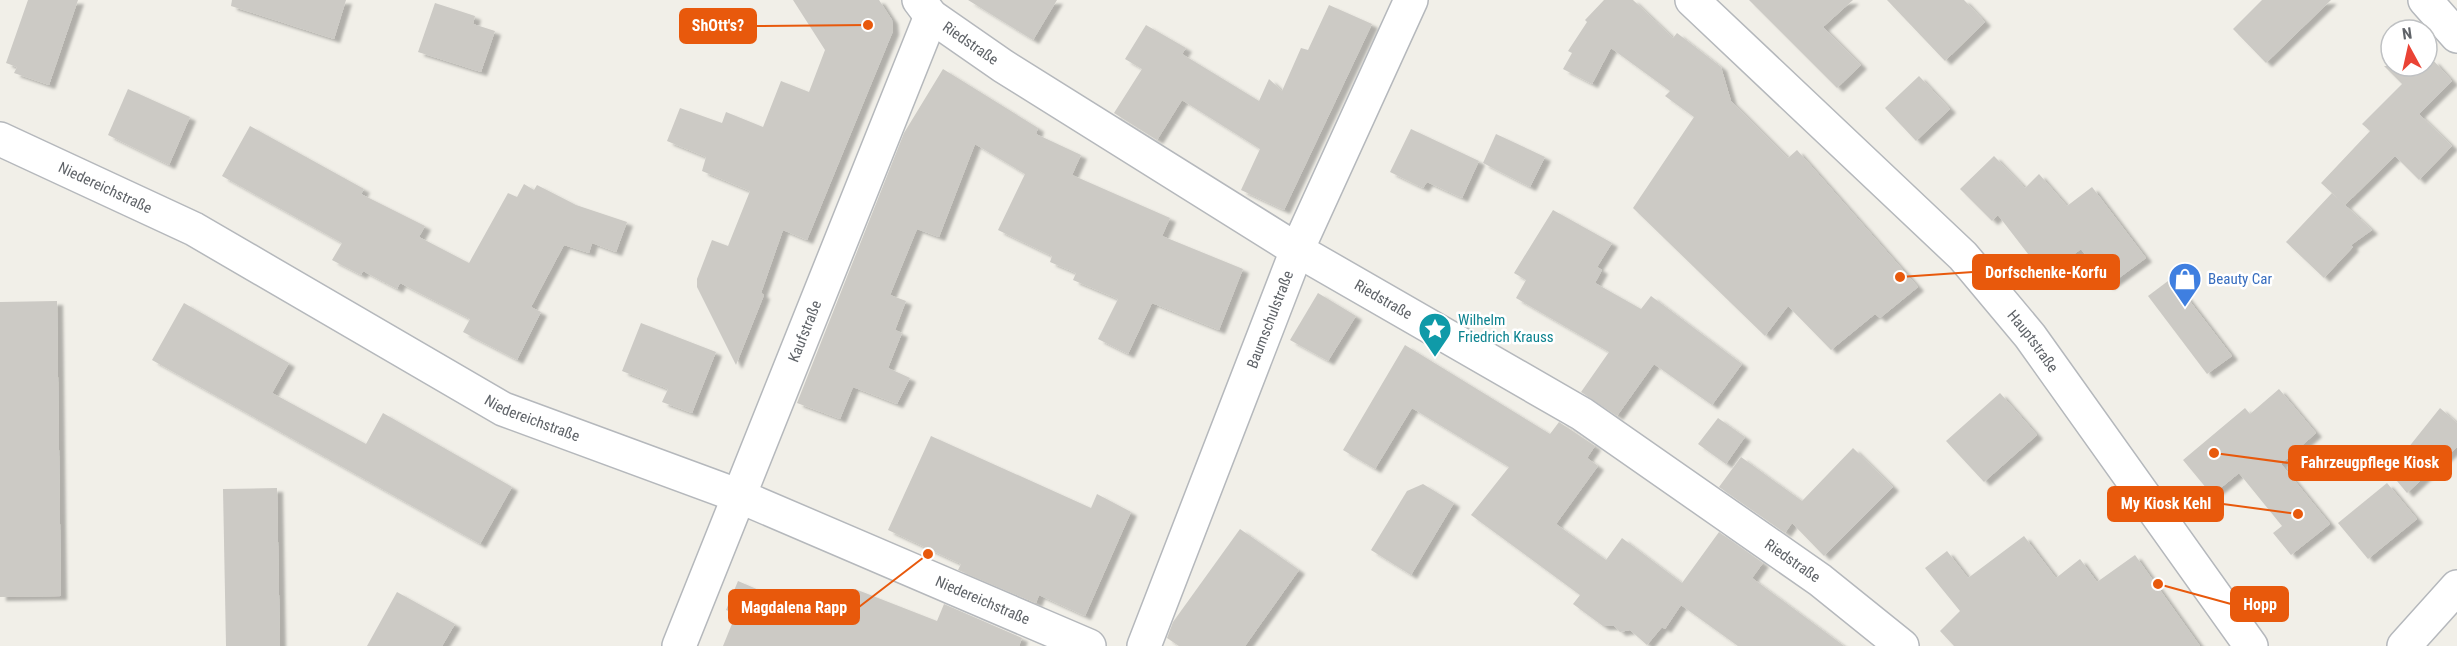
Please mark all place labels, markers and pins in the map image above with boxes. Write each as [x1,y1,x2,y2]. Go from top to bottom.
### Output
callout: ShOtt's? [680,9,756,43]
callout: Dorfschenke-Korfu [1973,255,2119,289]
shop icon: Beauty Car [2167,261,2203,308]
place label: Beauty Car [2208,270,2272,288]
place icon: Wilhelm Friedrich Krauss [1417,311,1453,358]
place label: Wilhelm Friedrich Krauss [1458,311,1554,346]
callout: Fahrzeugpflege Kiosk [2289,446,2451,480]
callout: My Kiosk Kehl [2108,487,2223,521]
callout: Hopp [2231,587,2288,621]
callout: Magdalena Rapp [729,590,859,624]

